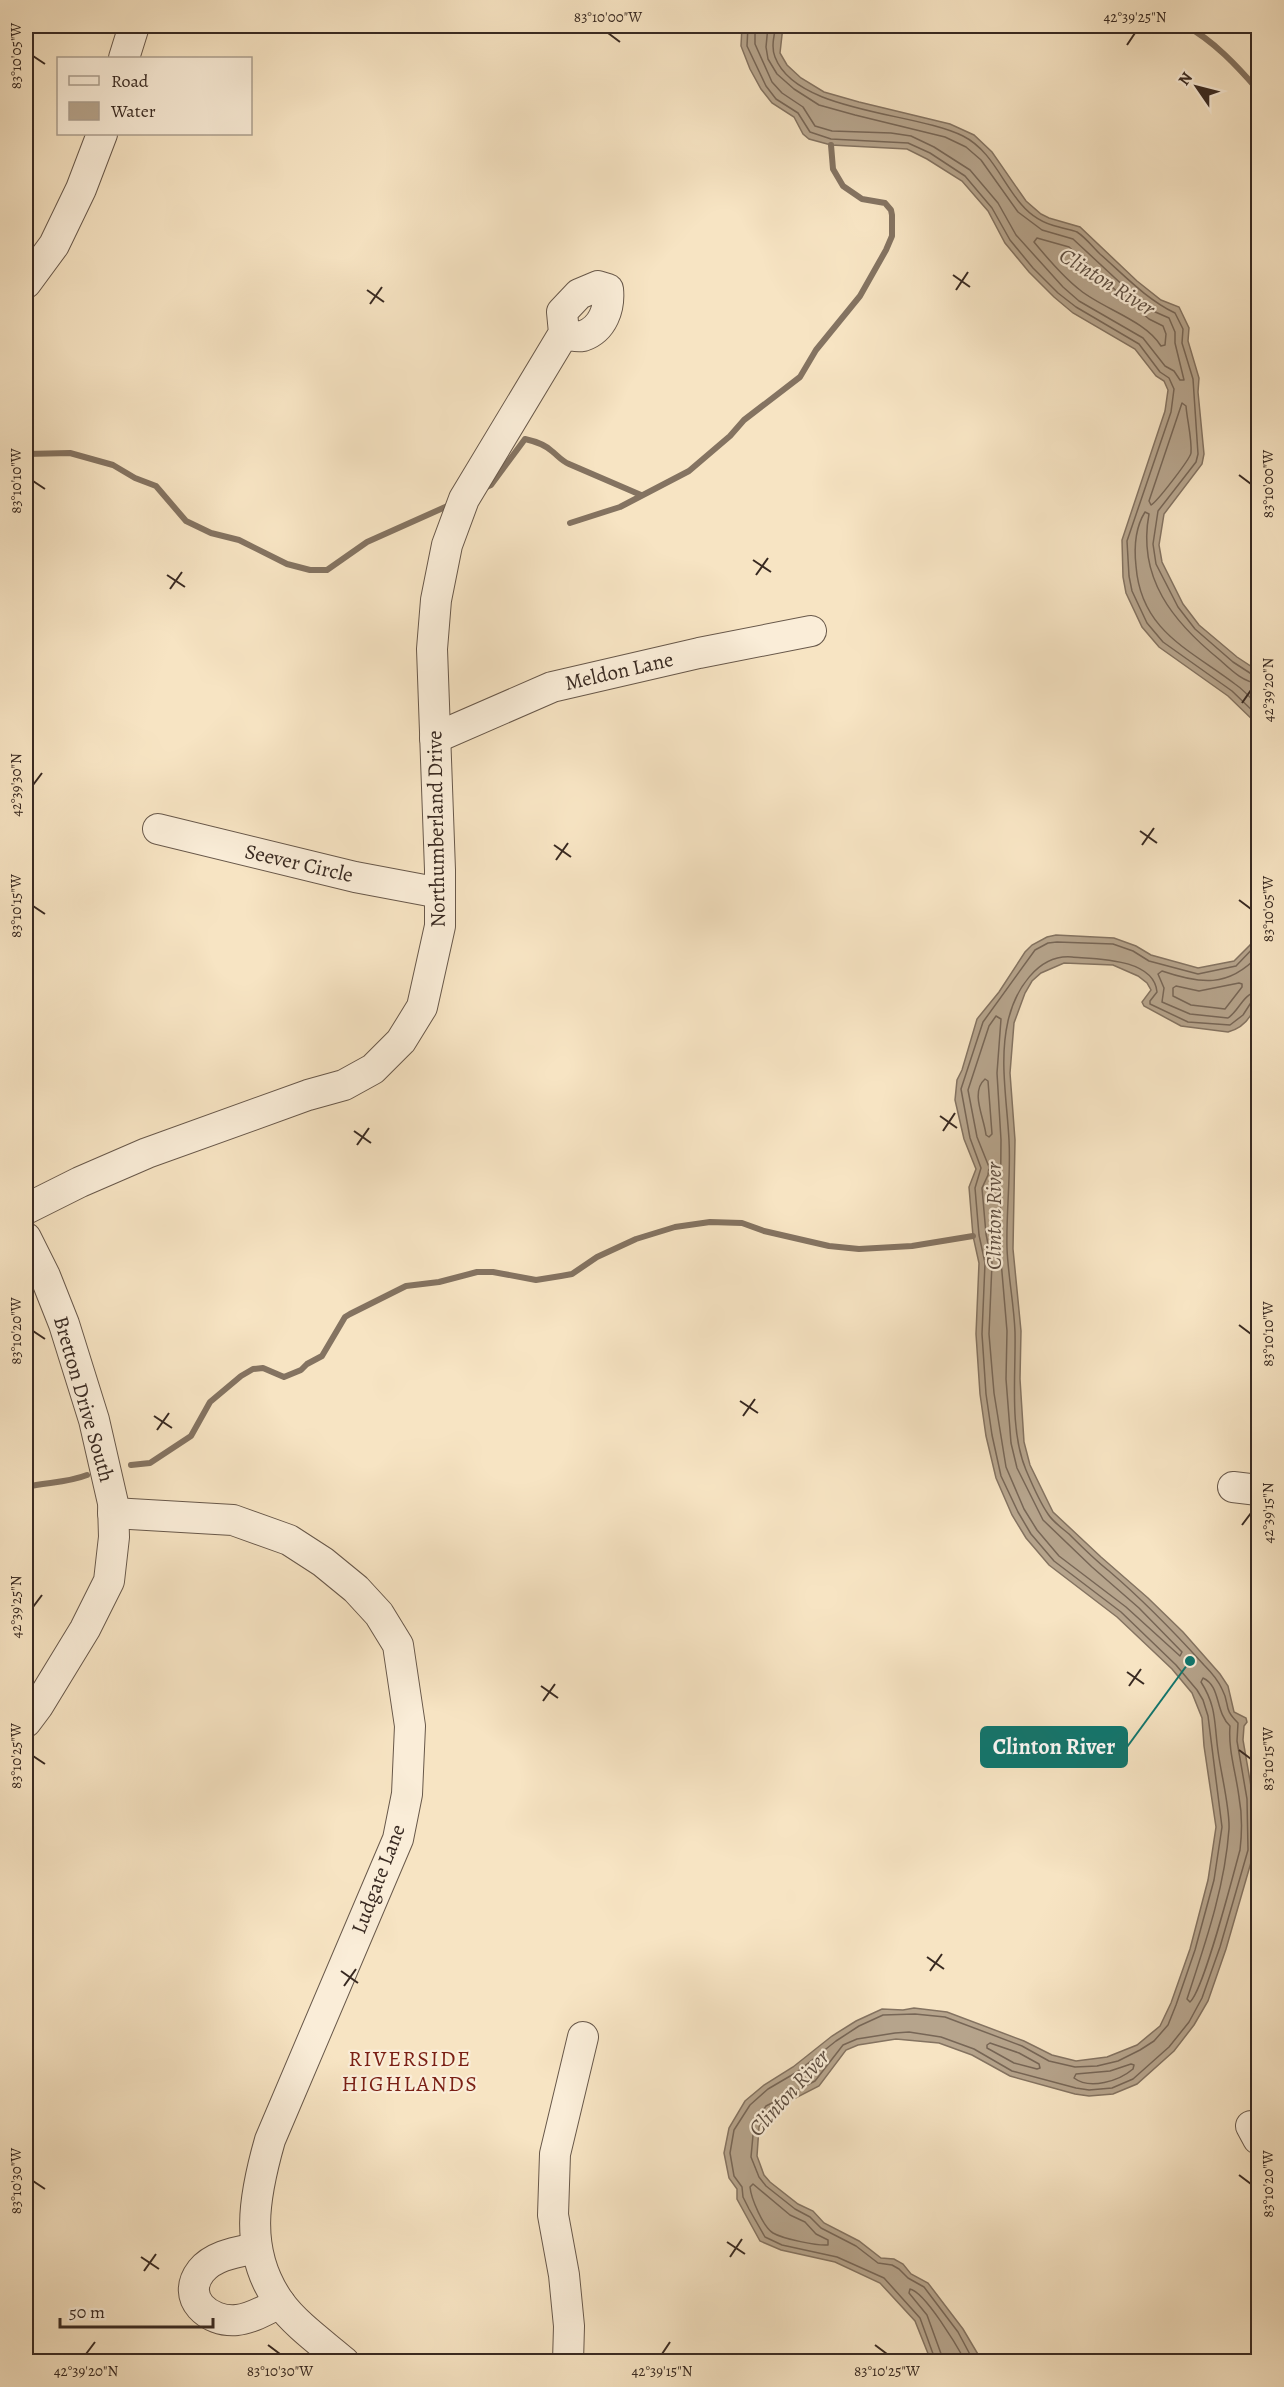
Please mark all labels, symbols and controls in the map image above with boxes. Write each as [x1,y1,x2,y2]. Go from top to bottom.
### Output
text: 83°10'00"W [574,7,642,27]
text: 42°39'25"N [1104,7,1167,27]
text: 83°10'05"W [6,23,26,89]
legend [57,57,252,135]
north arrow [1167,57,1227,117]
text: N [1173,68,1198,90]
text: Road [111,69,149,93]
text: Water [110,99,156,123]
water label: Clinton River [1053,241,1162,324]
text: 83°10'10"W [6,448,26,514]
text: 83°10'00"W [1258,450,1278,518]
street label: Meldon Lane [562,645,676,697]
text: 42°39'20"N [1258,658,1278,722]
street label: Northumberland Drive [420,730,452,928]
text: 42°39'30"N [6,753,26,817]
street label: Seever Circle [242,837,356,889]
text: 83°10'15"W [6,874,26,938]
text: 83°10'05"W [1258,876,1278,942]
water label: Clinton River [979,1161,1009,1270]
text: 83°10'20"W [6,1297,26,1365]
text: 83°10'10"W [1258,1301,1278,1367]
street label: Bretton Drive South [47,1313,121,1485]
text: 42°39'15"N [1258,1482,1278,1544]
text: 42°39'25"N [6,1575,26,1639]
text: 83°10'25"W [6,1723,26,1789]
callout: Clinton River [981,1727,1127,1767]
text: 83°10'15"W [1258,1727,1278,1791]
text: Clinton River [993,1732,1115,1762]
street label: Ludgate Lane [344,1820,412,1938]
water label: Clinton River [742,2042,837,2143]
district label: RIVERSIDE HIGHLANDS [342,2044,478,2099]
text: 83°10'30"W [6,2148,26,2214]
text: 83°10'20"W [1258,2150,1278,2218]
scale bar [60,2291,213,2329]
text: 50 m [69,2300,105,2324]
text: 42°39'20"N [54,2361,118,2381]
text: 83°10'30"W [247,2361,313,2381]
text: 42°39'15"N [632,2361,693,2381]
text: 83°10'25"W [854,2361,920,2381]

